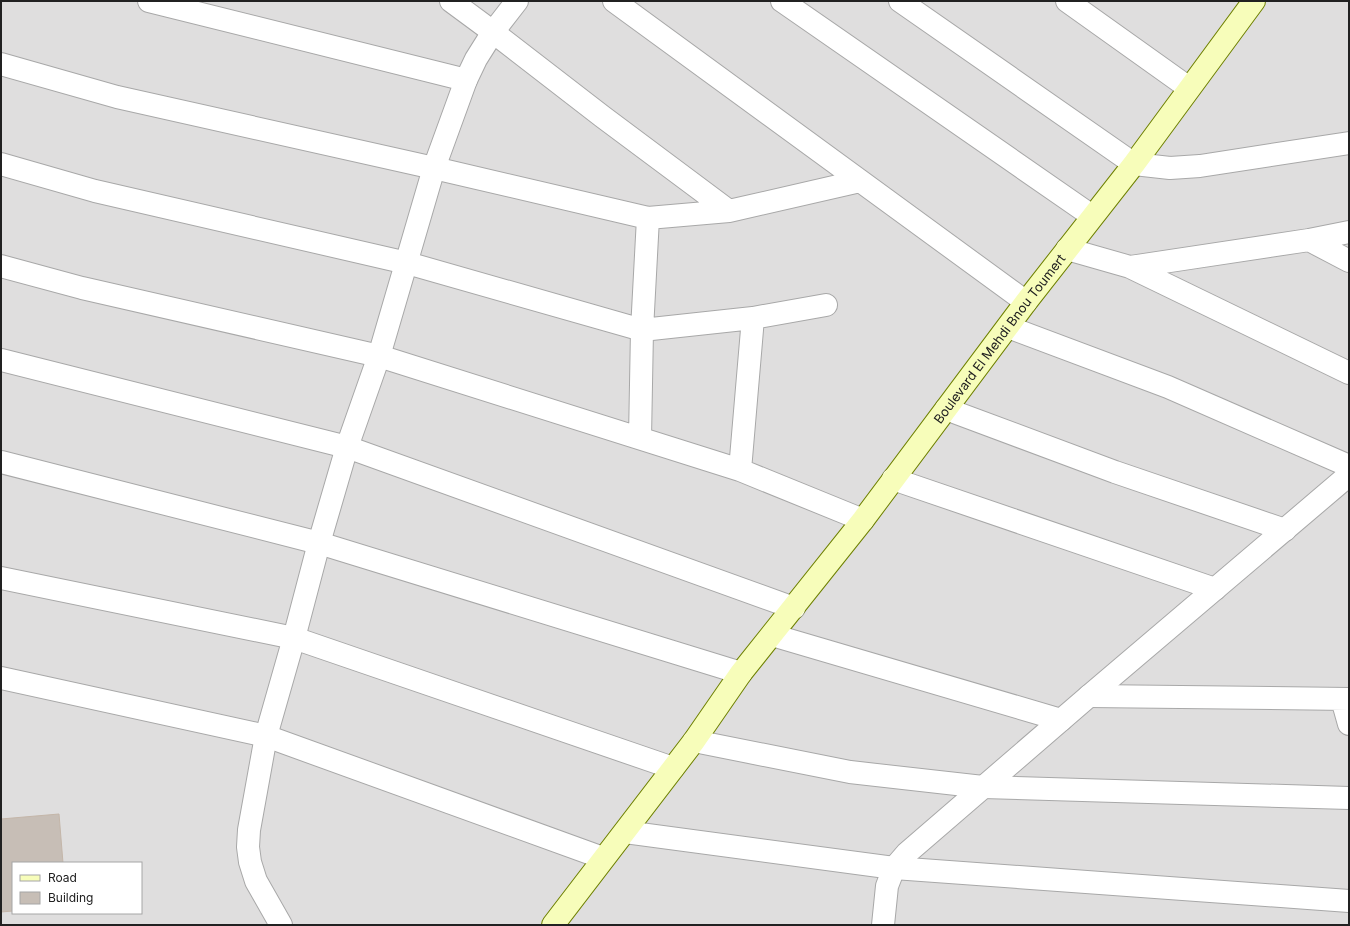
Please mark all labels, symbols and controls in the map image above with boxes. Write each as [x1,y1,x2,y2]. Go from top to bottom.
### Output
street label: Boulevard El Mehdi Bnou Toumert [930,251,1069,427]
legend [12,862,142,914]
text: Road [48,870,77,885]
text: Building [48,890,93,905]

